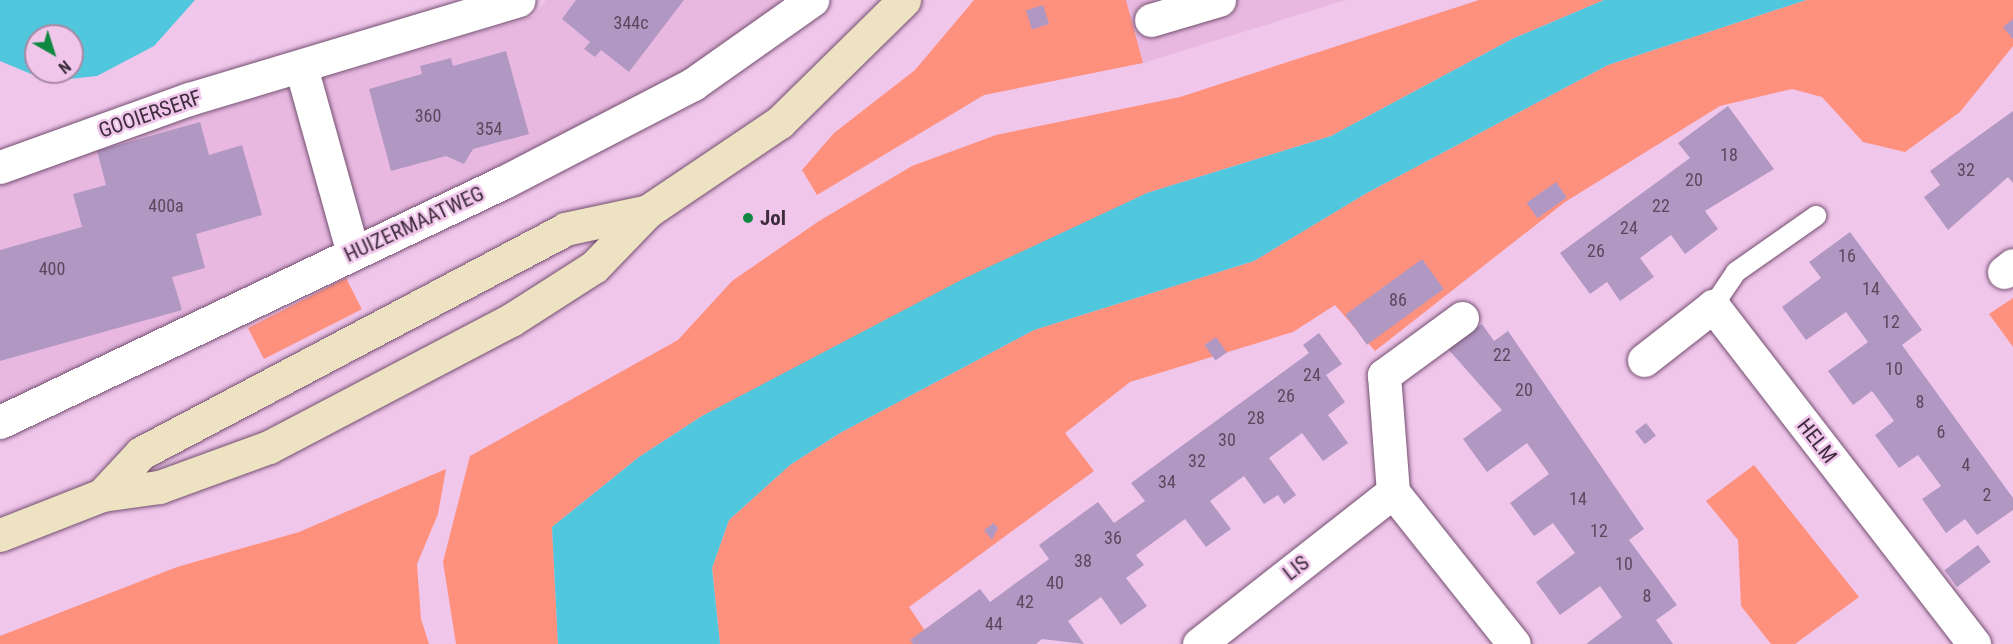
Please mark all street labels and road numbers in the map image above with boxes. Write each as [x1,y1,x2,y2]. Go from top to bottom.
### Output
street label: GOOIERSERF [95,85,205,143]
street label: HUIZERMAATWEG [340,181,488,267]
street label: HELM [1792,414,1842,468]
street label: LIS [1278,550,1314,586]

